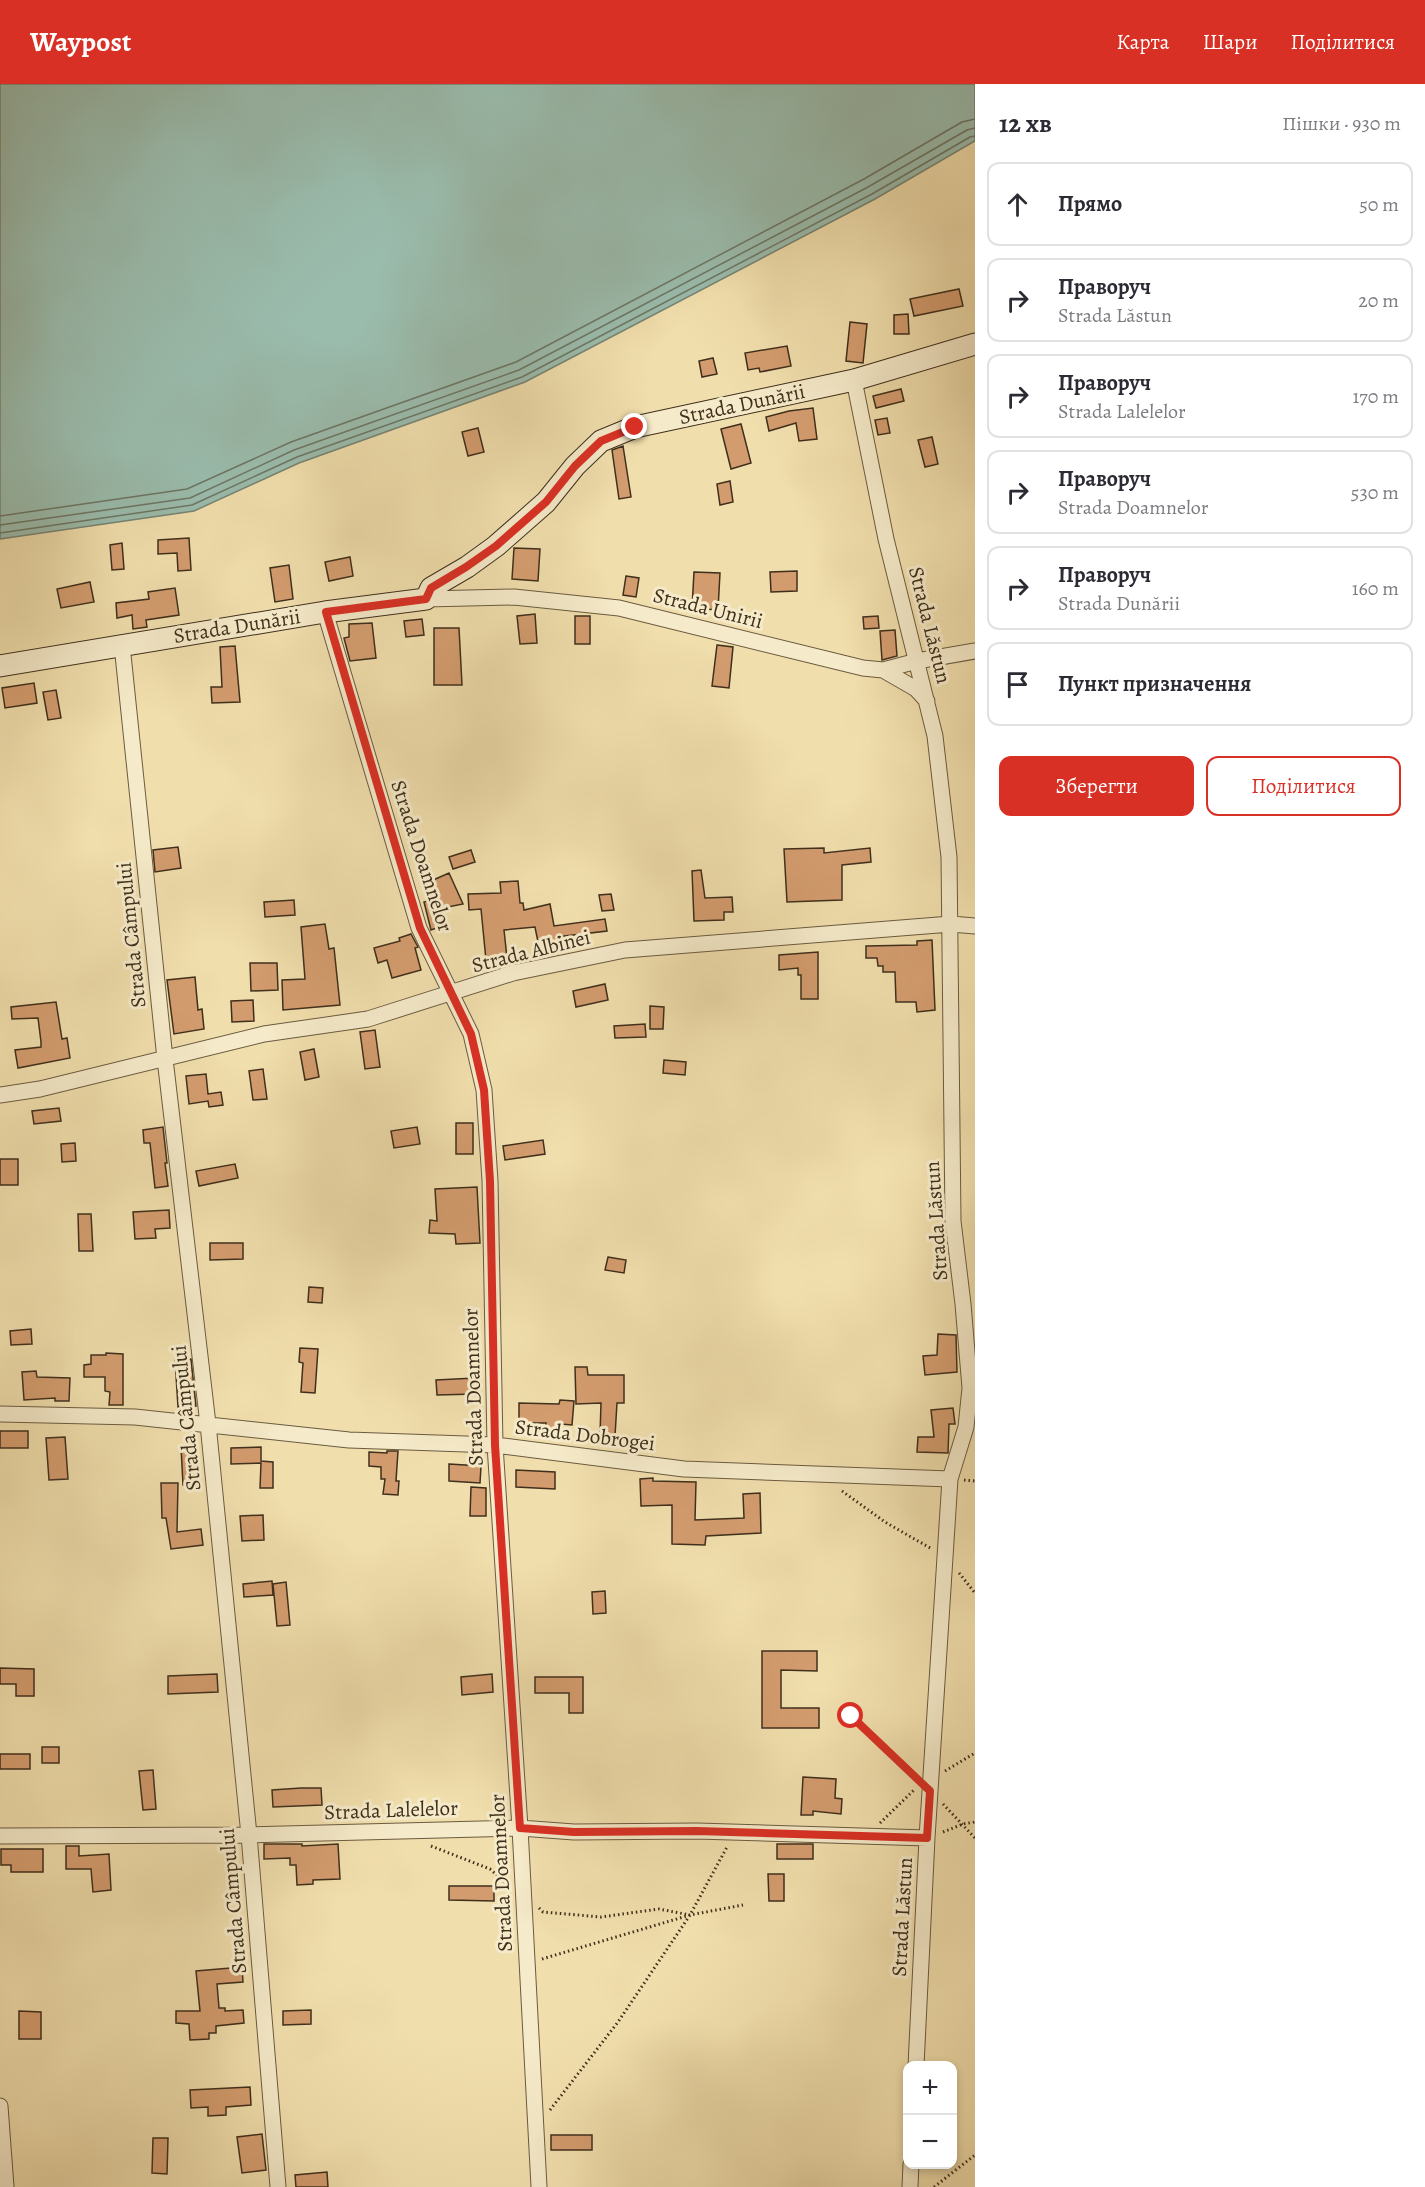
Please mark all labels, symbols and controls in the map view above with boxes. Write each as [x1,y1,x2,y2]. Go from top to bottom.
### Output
text: Waypost [30,23,131,61]
text: Карта [1117,28,1169,56]
text: Шари [1202,28,1257,56]
text: Поділитися [1290,28,1395,56]
text: 12 хв [999,106,1052,141]
text: Пішки · 930 m [1282,110,1401,137]
icon: ahead [1001,188,1034,221]
text: Прямо [1058,189,1122,219]
text: 50 m [1359,191,1399,218]
text: Праворуч [1058,272,1151,302]
icon: right [1001,284,1034,317]
text: 20 m [1358,287,1399,314]
text: Strada Lăstun [1058,302,1172,329]
text: Праворуч [1058,368,1151,398]
street label: Strada Dunării [676,377,808,431]
icon: right [1001,380,1034,413]
text: 170 m [1353,383,1399,410]
text: Strada Lalelelor [1058,398,1186,425]
route end [621,413,647,439]
text: Праворуч [1058,464,1151,494]
icon: right [1001,476,1034,509]
text: 530 m [1351,479,1399,506]
text: Strada Doamnelor [1058,494,1208,521]
text: Праворуч [1058,560,1151,590]
street label: Strada Lăstun [902,564,958,686]
icon: right [1001,572,1034,605]
text: 160 m [1352,575,1399,602]
street label: Strada Unirii [650,581,766,635]
text: Strada Dunării [1058,590,1180,617]
street label: Strada Dunării [171,602,303,650]
icon: arrive [1001,668,1034,701]
text: Пункт призначення [1058,669,1251,699]
button: Зберегти [999,756,1194,816]
button: Поділитися [1206,756,1401,816]
street label: Strada Doamnelor [384,777,460,935]
street label: Strada Câmpului [109,861,153,1009]
street label: Strada Albinei [469,923,593,979]
street label: Strada Lăstun [918,1160,954,1282]
street label: Strada Doamnelor [456,1308,490,1466]
street label: Strada Câmpului [164,1344,208,1492]
street label: Strada Dobrogei [513,1413,657,1457]
route start [837,1702,863,1728]
street label: Strada Doamnelor [483,1793,519,1953]
street label: Strada Lalelelor [324,1794,458,1826]
street label: Strada Câmpului [213,1827,253,1975]
street label: Strada Lăstun [885,1857,919,1977]
map controls [903,2061,957,2169]
button: + [903,2061,957,2115]
button: − [903,2115,957,2169]

